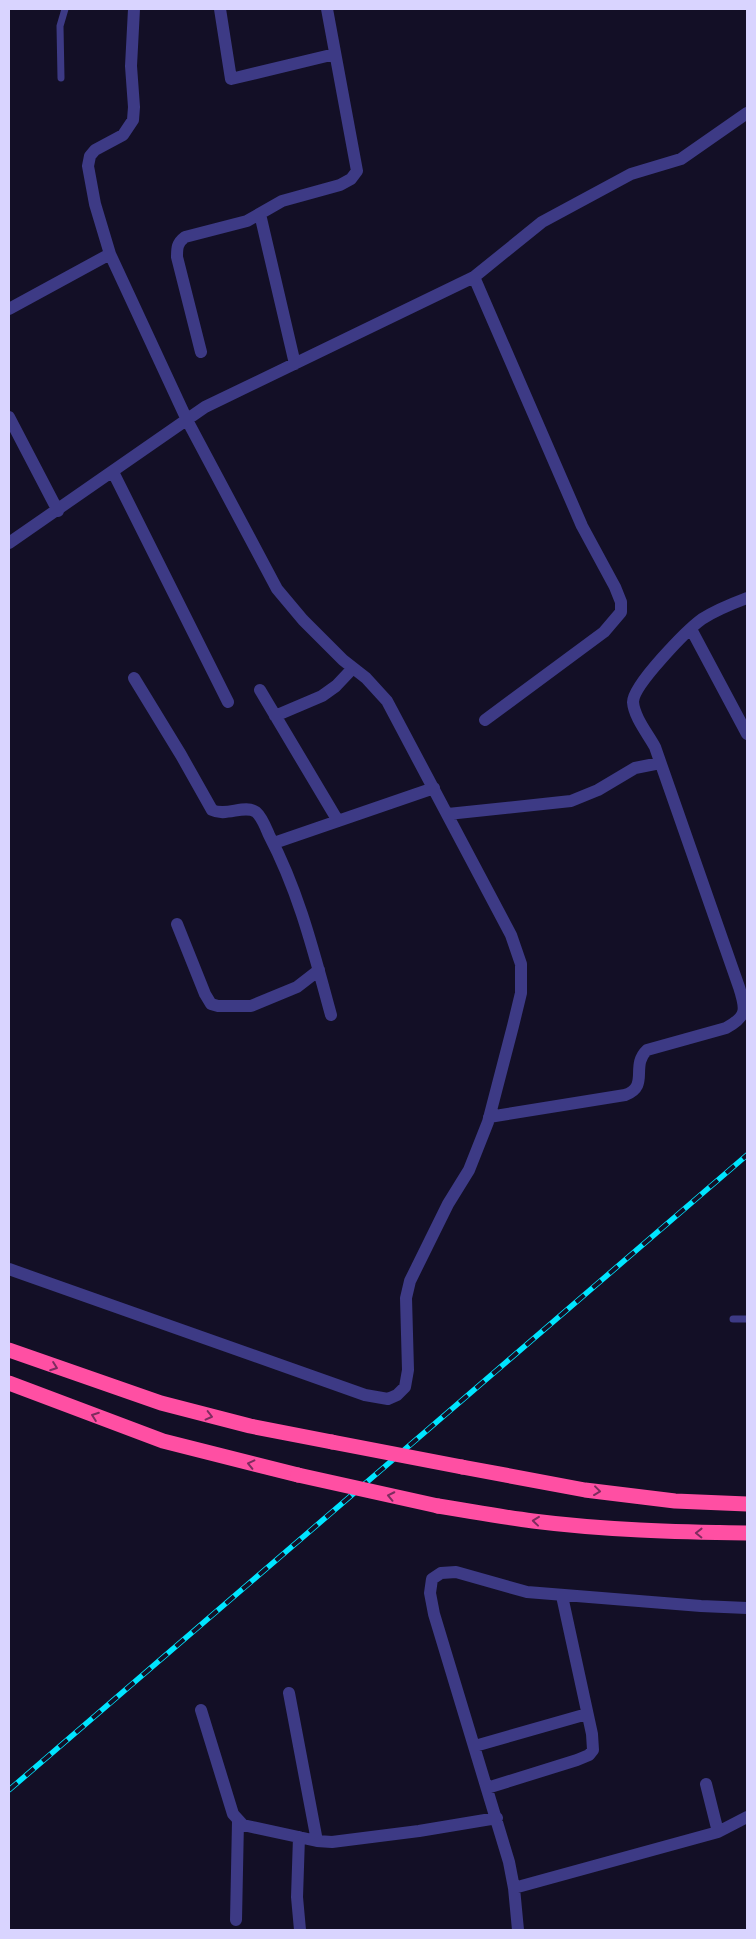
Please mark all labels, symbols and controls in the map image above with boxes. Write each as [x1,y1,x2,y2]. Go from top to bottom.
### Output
one-way arrow [50,1361,58,1371]
one-way arrow [205,1410,213,1420]
one-way arrow [92,1412,100,1422]
one-way arrow [246,1459,255,1470]
one-way arrow [593,1485,601,1496]
one-way arrow [386,1491,395,1501]
one-way arrow [532,1516,540,1527]
one-way arrow [694,1527,702,1538]

